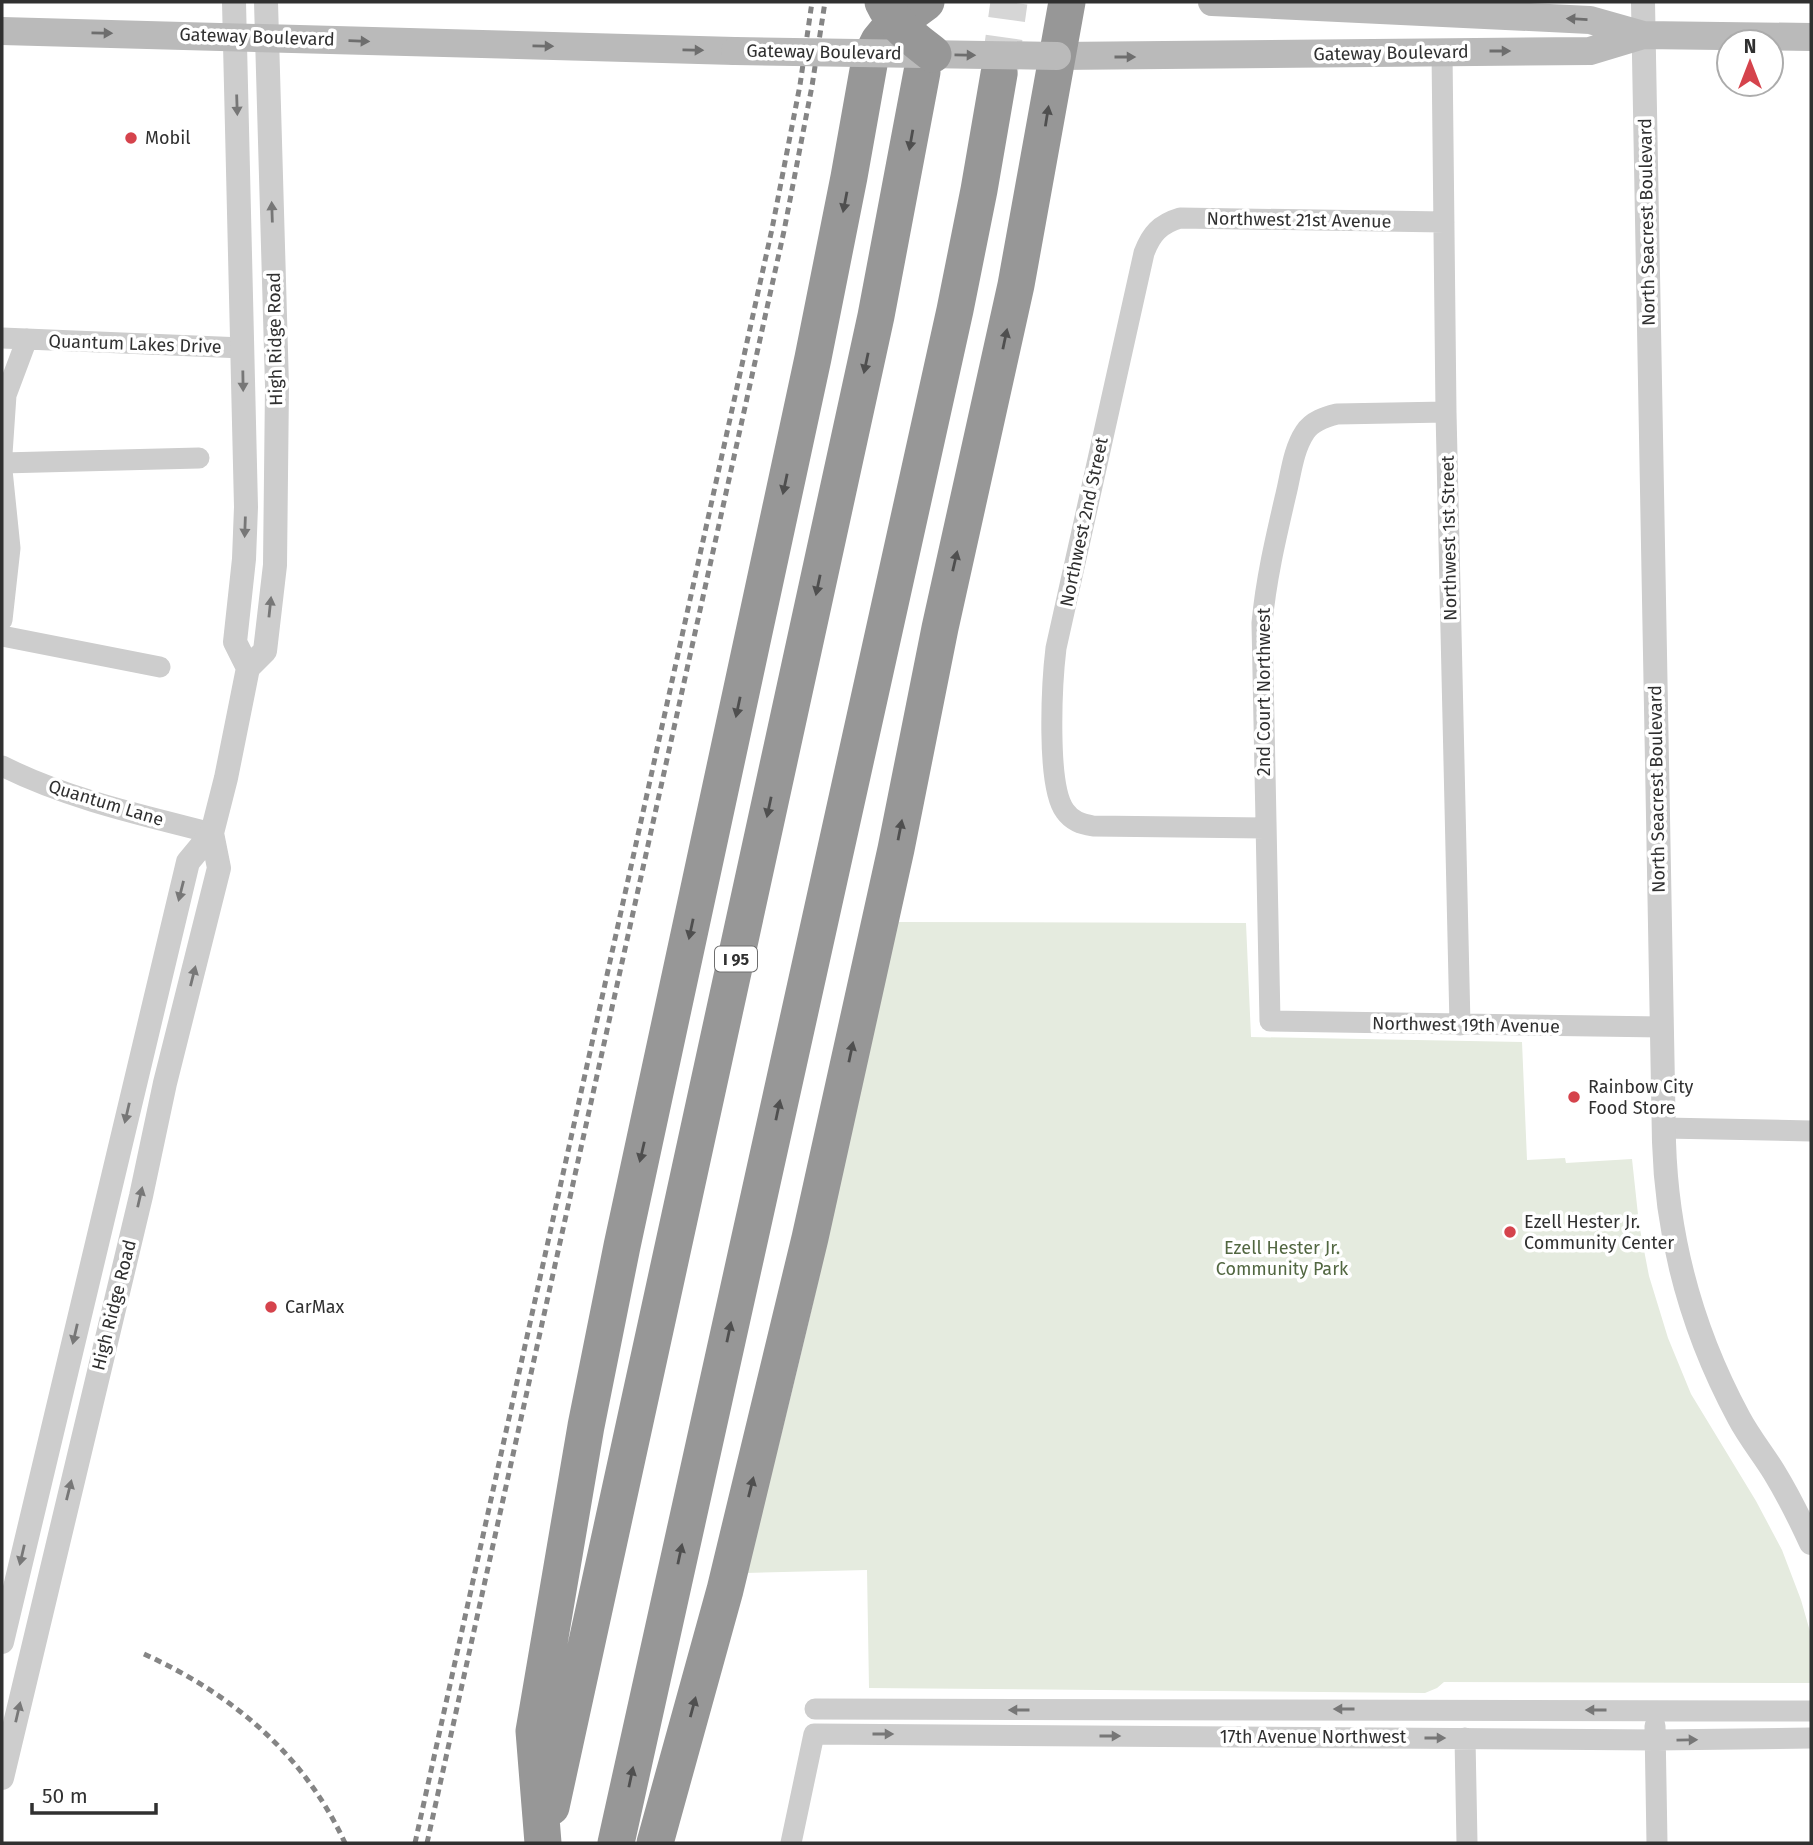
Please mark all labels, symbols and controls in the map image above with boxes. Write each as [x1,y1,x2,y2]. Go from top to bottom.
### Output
one-way arrow [1566,13,1588,24]
street label: Gateway Boulevard [179,23,335,51]
one-way arrow [91,27,113,39]
north arrow [1715,28,1785,98]
one-way arrow [348,35,370,46]
text: N [1744,35,1756,58]
one-way arrow [533,40,555,52]
street label: Gateway Boulevard [746,40,902,64]
street label: Gateway Boulevard [1313,41,1469,65]
one-way arrow [683,44,705,56]
one-way arrow [1489,45,1511,57]
one-way arrow [954,49,976,61]
one-way arrow [1114,51,1136,63]
one-way arrow [231,94,242,116]
one-way arrow [1042,105,1053,127]
street label: North Seacrest Boulevard [1634,118,1660,326]
place label: Mobil [145,127,191,149]
one-way arrow [905,129,916,151]
marker: Mobil [123,130,139,146]
one-way arrow [839,191,850,213]
one-way arrow [267,201,278,223]
street label: Northwest 21st Avenue [1206,207,1392,233]
street label: High Ridge Road [263,272,287,406]
one-way arrow [999,328,1010,350]
street label: Quantum Lakes Drive [48,330,222,358]
one-way arrow [860,352,871,374]
one-way arrow [238,371,249,393]
street label: Northwest 2nd Street [1055,435,1113,609]
street label: Northwest 1st Street [1437,455,1461,621]
one-way arrow [780,473,791,495]
one-way arrow [240,516,251,538]
one-way arrow [950,550,961,572]
one-way arrow [812,574,823,596]
one-way arrow [265,596,276,618]
street label: 2nd Court Northwest [1253,607,1275,776]
street label: North Seacrest Boulevard [1644,685,1670,893]
one-way arrow [733,696,744,718]
street label: Quantum Lane [46,775,166,831]
one-way arrow [763,796,774,818]
one-way arrow [895,819,906,841]
one-way arrow [175,880,186,902]
one-way arrow [685,918,696,940]
road number: I 95 [715,946,757,972]
one-way arrow [188,965,199,987]
street label: Northwest 19th Avenue [1372,1012,1560,1038]
one-way arrow [846,1041,857,1063]
place label: Rainbow City Food Store [1588,1076,1694,1119]
marker: Rainbow City Food Store [1566,1089,1582,1105]
one-way arrow [773,1099,784,1121]
one-way arrow [122,1102,133,1124]
one-way arrow [637,1141,648,1163]
one-way arrow [135,1186,146,1208]
place label: Ezell Hester Jr. Community Center [1524,1211,1674,1254]
marker: Ezell Hester Jr. Community Center [1502,1224,1518,1240]
street label: High Ridge Road [87,1237,141,1373]
park label: Ezell Hester Jr. Community Park [1216,1237,1349,1280]
place label: CarMax [285,1296,344,1318]
marker: CarMax [263,1299,279,1315]
one-way arrow [724,1321,735,1343]
one-way arrow [69,1323,80,1345]
one-way arrow [746,1476,757,1498]
one-way arrow [64,1479,75,1501]
one-way arrow [675,1543,686,1565]
one-way arrow [17,1544,28,1566]
one-way arrow [688,1695,699,1717]
one-way arrow [13,1700,24,1722]
one-way arrow [1333,1703,1355,1715]
one-way arrow [1007,1704,1029,1716]
one-way arrow [1585,1704,1607,1716]
street label: 17th Avenue Northwest [1220,1726,1407,1748]
one-way arrow [872,1728,894,1740]
one-way arrow [1099,1730,1121,1741]
one-way arrow [1425,1732,1447,1743]
one-way arrow [1677,1734,1699,1746]
one-way arrow [626,1766,637,1788]
scale bar [32,1772,156,1816]
text: 50 m [42,1783,88,1809]

